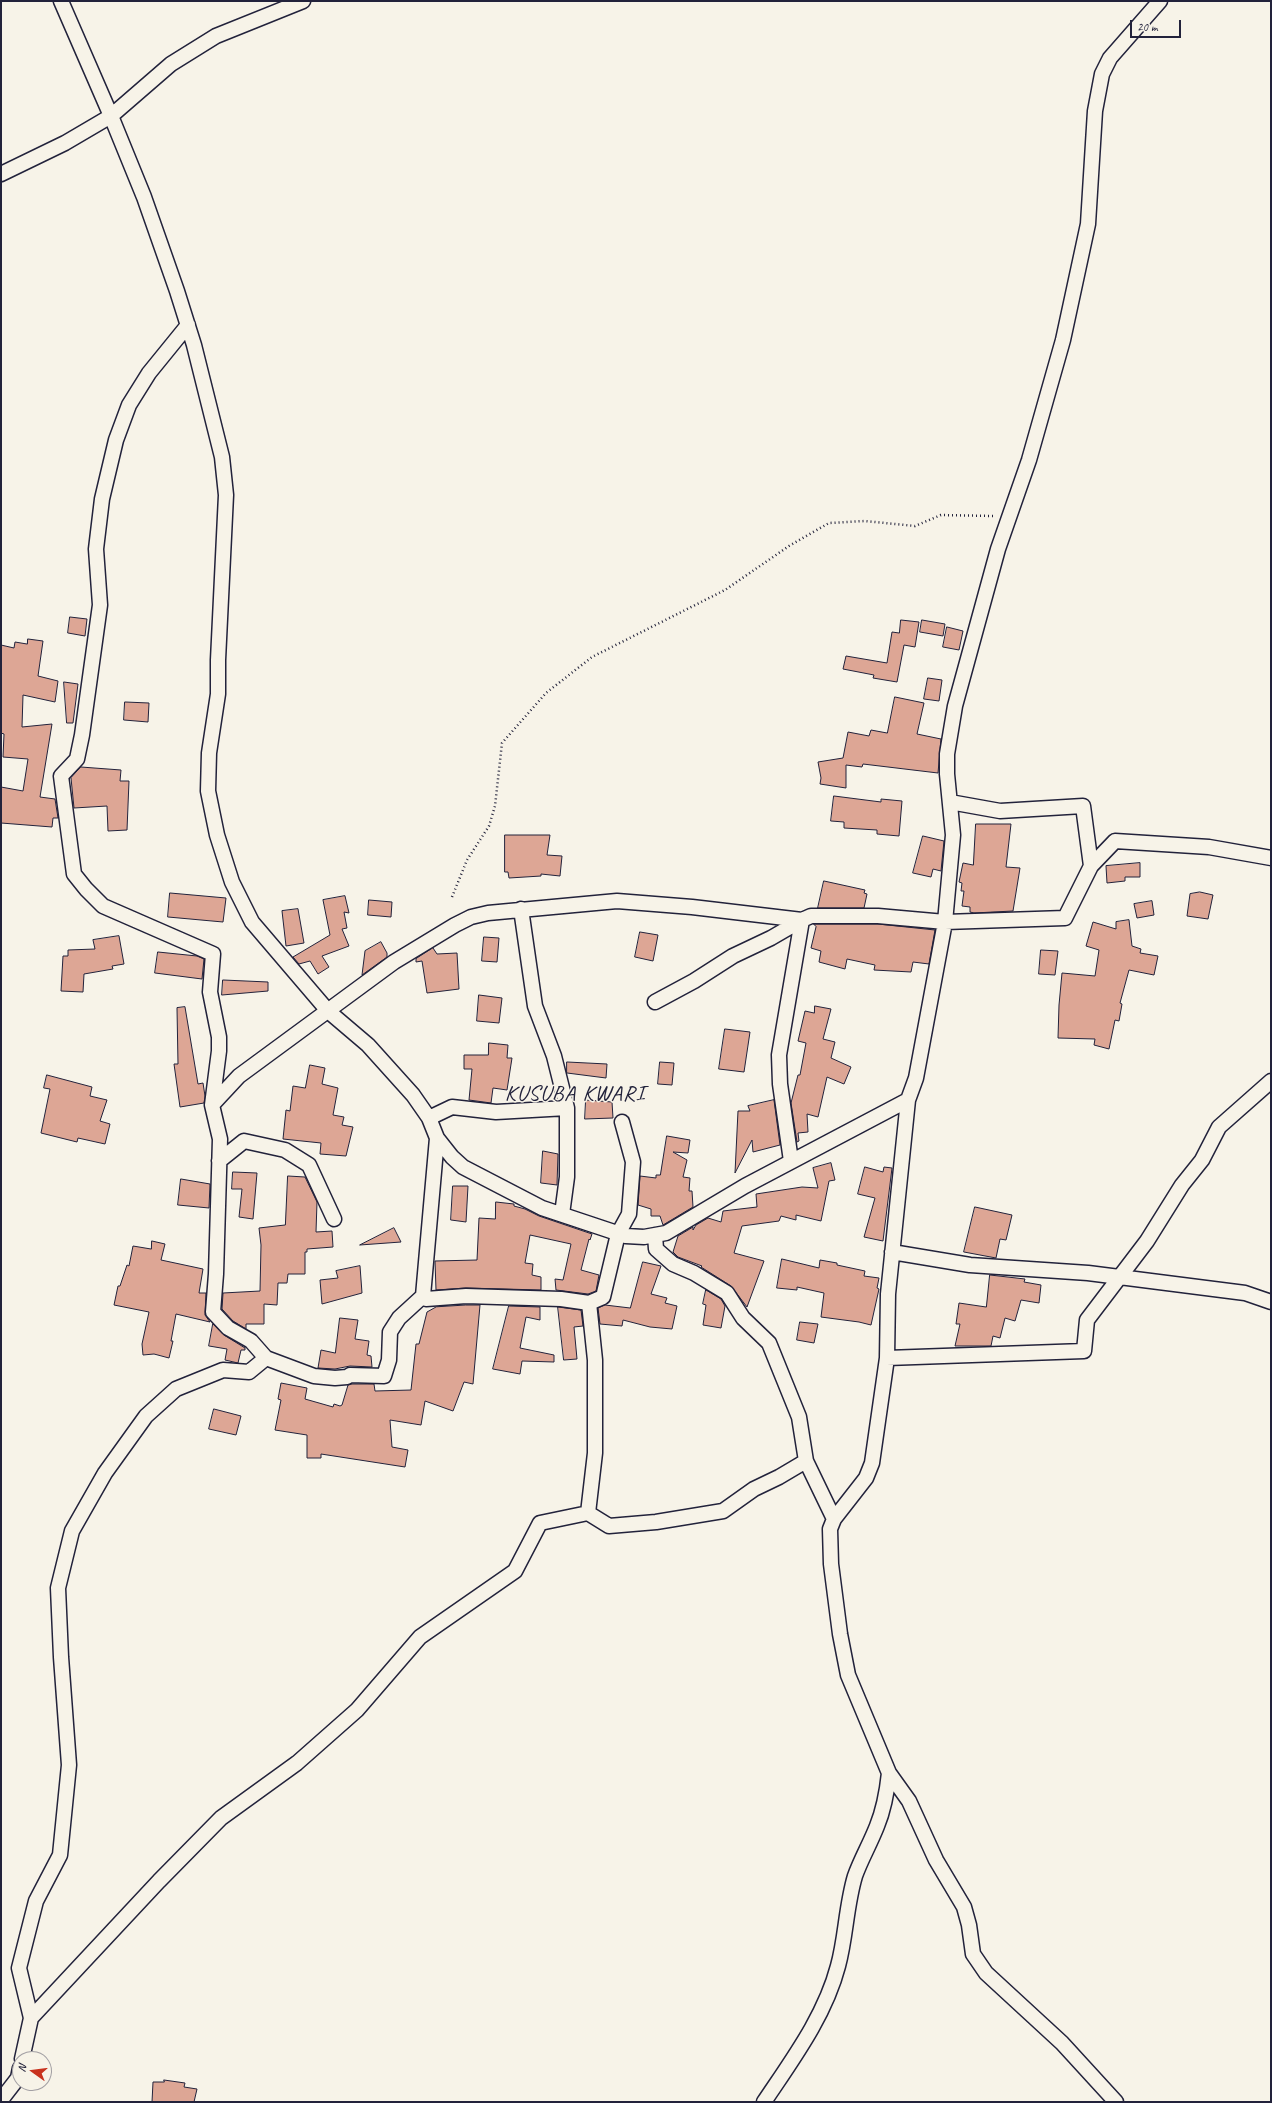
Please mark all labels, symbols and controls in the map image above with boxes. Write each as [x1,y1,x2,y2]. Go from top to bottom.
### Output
scale bar [1132,12,1183,38]
text: 20 m [1137,19,1157,35]
district label: KUSUBA KWARI [506,1081,644,1107]
north arrow [12,2051,52,2091]
text: N [14,2063,29,2073]

